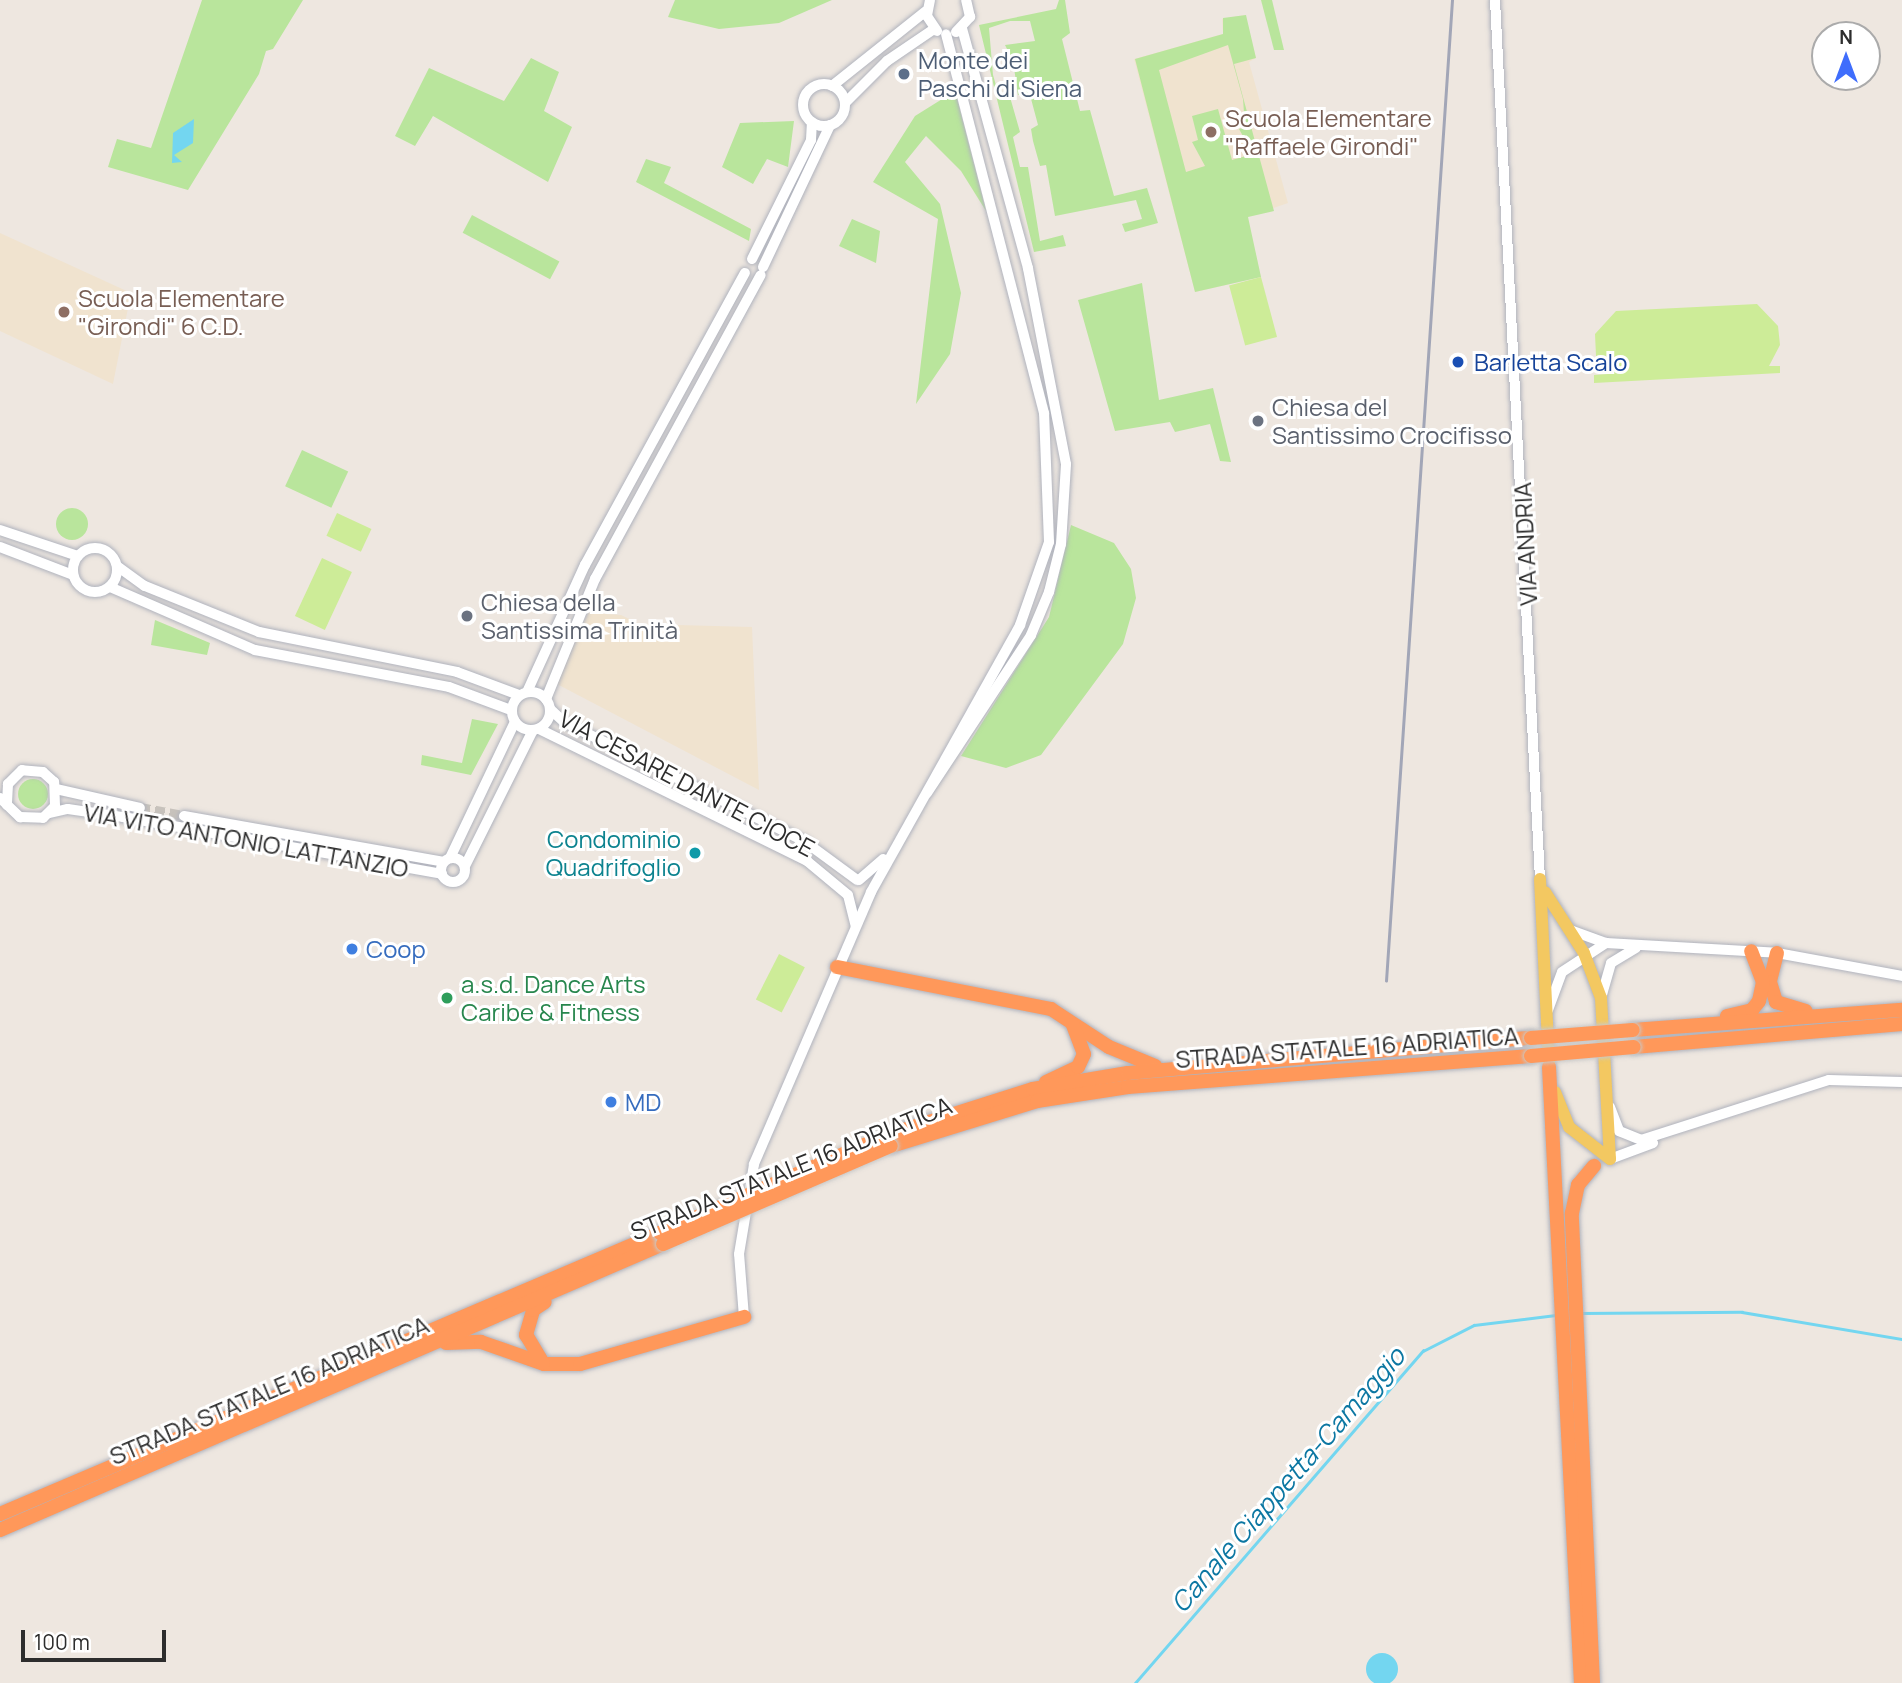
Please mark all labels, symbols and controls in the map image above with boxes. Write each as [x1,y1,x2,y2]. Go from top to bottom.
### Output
north arrow [1811,21,1881,91]
text: N [1839,24,1853,50]
place label: Monte dei Paschi di Siena [918,46,1082,102]
marker: Monte dei Paschi di Siena [896,66,912,82]
place label: Scuola Elementare "Raffaele Girondi" [1225,104,1432,160]
marker: Scuola Elementare "Raffaele Girondi" [1203,124,1219,140]
place label: Scuola Elementare "Girondi" 6 C.D. [78,284,285,340]
marker: Scuola Elementare "Girondi" 6 C.D. [56,304,72,320]
place label: Barletta Scalo [1474,348,1627,376]
marker: Barletta Scalo [1448,352,1468,372]
place label: Chiesa del Santissimo Crocifisso [1272,393,1512,449]
marker: Chiesa del Santissimo Crocifisso [1250,413,1266,429]
street label: VIA ANDRIA [1507,481,1543,607]
place label: Chiesa della Santissima Trinità [481,588,678,644]
marker: Chiesa della Santissima Trinità [459,608,475,624]
street label: VIA CESARE DANTE CIOCE [554,703,820,863]
street label: VIA VITO ANTONIO LATTANZIO [81,797,411,883]
place label: Condominio Quadrifoglio [546,825,681,881]
marker: Condominio Quadrifoglio [687,845,703,861]
place label: Coop [366,935,426,963]
marker: Coop [344,941,360,957]
place label: a.s.d. Dance Arts Caribe & Fitness [461,970,646,1026]
marker: a.s.d. Dance Arts Caribe & Fitness [439,990,455,1006]
street label: STRADA STATALE 16 ADRIATICA [1174,1021,1520,1073]
place label: MD [625,1088,661,1116]
street label: STRADA STATALE 16 ADRIATICA [626,1090,956,1246]
marker: MD [603,1094,619,1110]
street label: STRADA STATALE 16 ADRIATICA [105,1310,433,1470]
water label: Canale Ciappetta-Camaggio [1164,1341,1412,1619]
scale bar [24,1616,170,1660]
text: 100 m [34,1628,90,1656]

